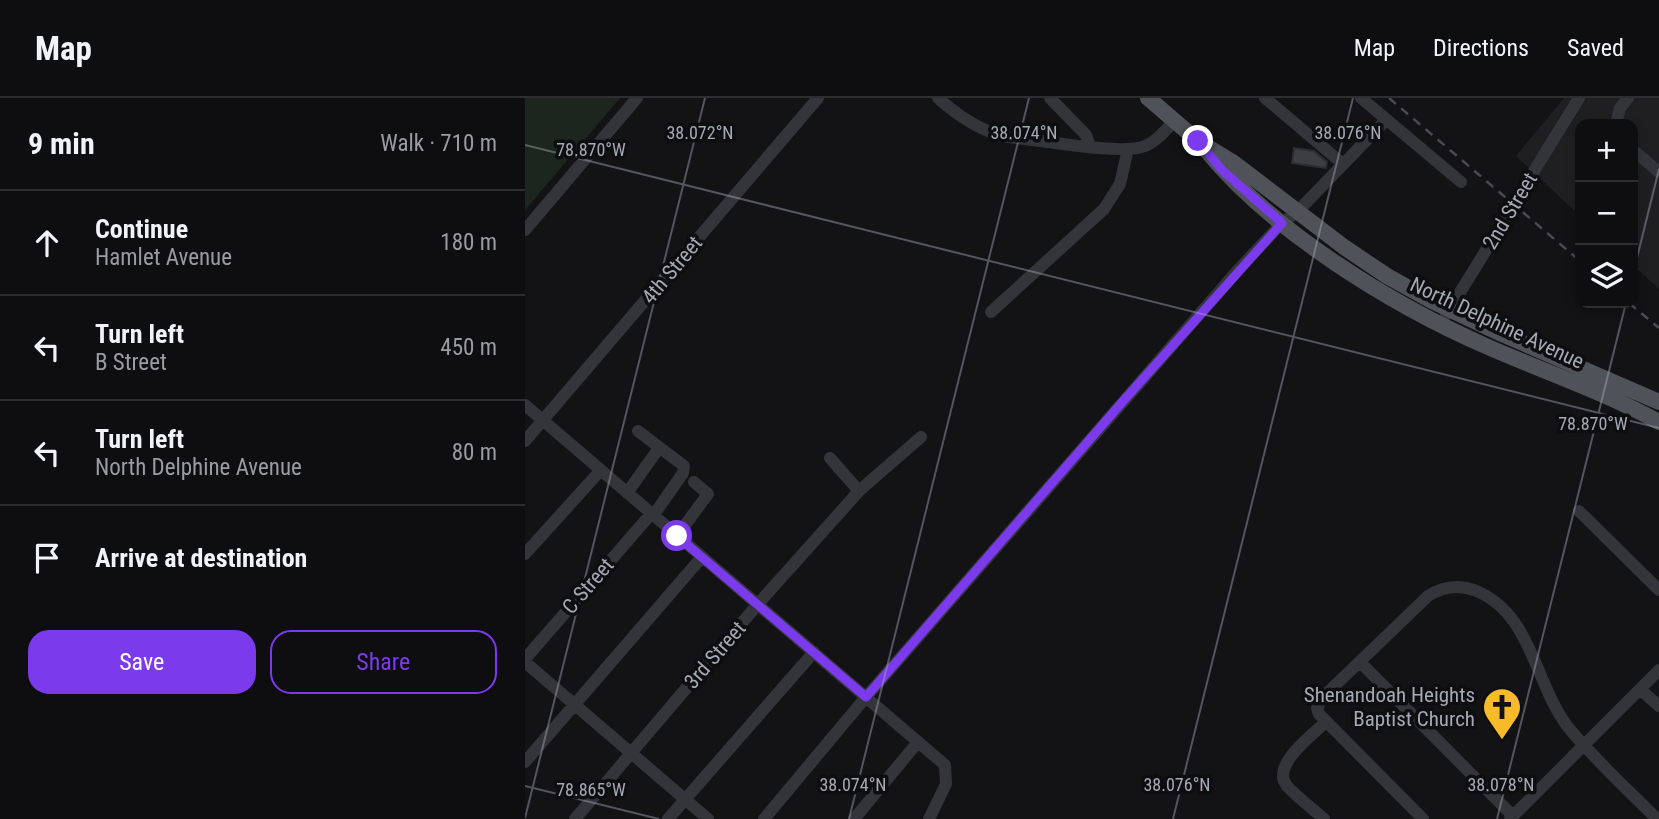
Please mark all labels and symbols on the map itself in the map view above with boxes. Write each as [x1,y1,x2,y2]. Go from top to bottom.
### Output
text: 38.072°N [666,122,734,143]
text: 38.074°N [990,122,1058,143]
text: 38.076°N [1314,122,1382,143]
route end [1182,125,1213,156]
text: 78.870°W [556,139,626,160]
street label: 2nd Street [1478,168,1542,254]
street label: 4th Street [637,231,707,309]
street label: North Delphine Avenue [1406,272,1588,374]
text: 78.870°W [1558,413,1628,434]
route start [661,520,692,551]
street label: C Street [557,553,619,619]
street label: 3rd Street [679,617,751,693]
place label: Shenandoah Heights Baptist Church [1304,683,1475,731]
church icon: Shenandoah Heights Baptist Church [1481,686,1523,741]
text: 38.074°N [819,774,887,795]
text: 38.076°N [1143,774,1211,795]
text: 38.078°N [1467,774,1535,795]
text: 78.865°W [556,779,626,800]

